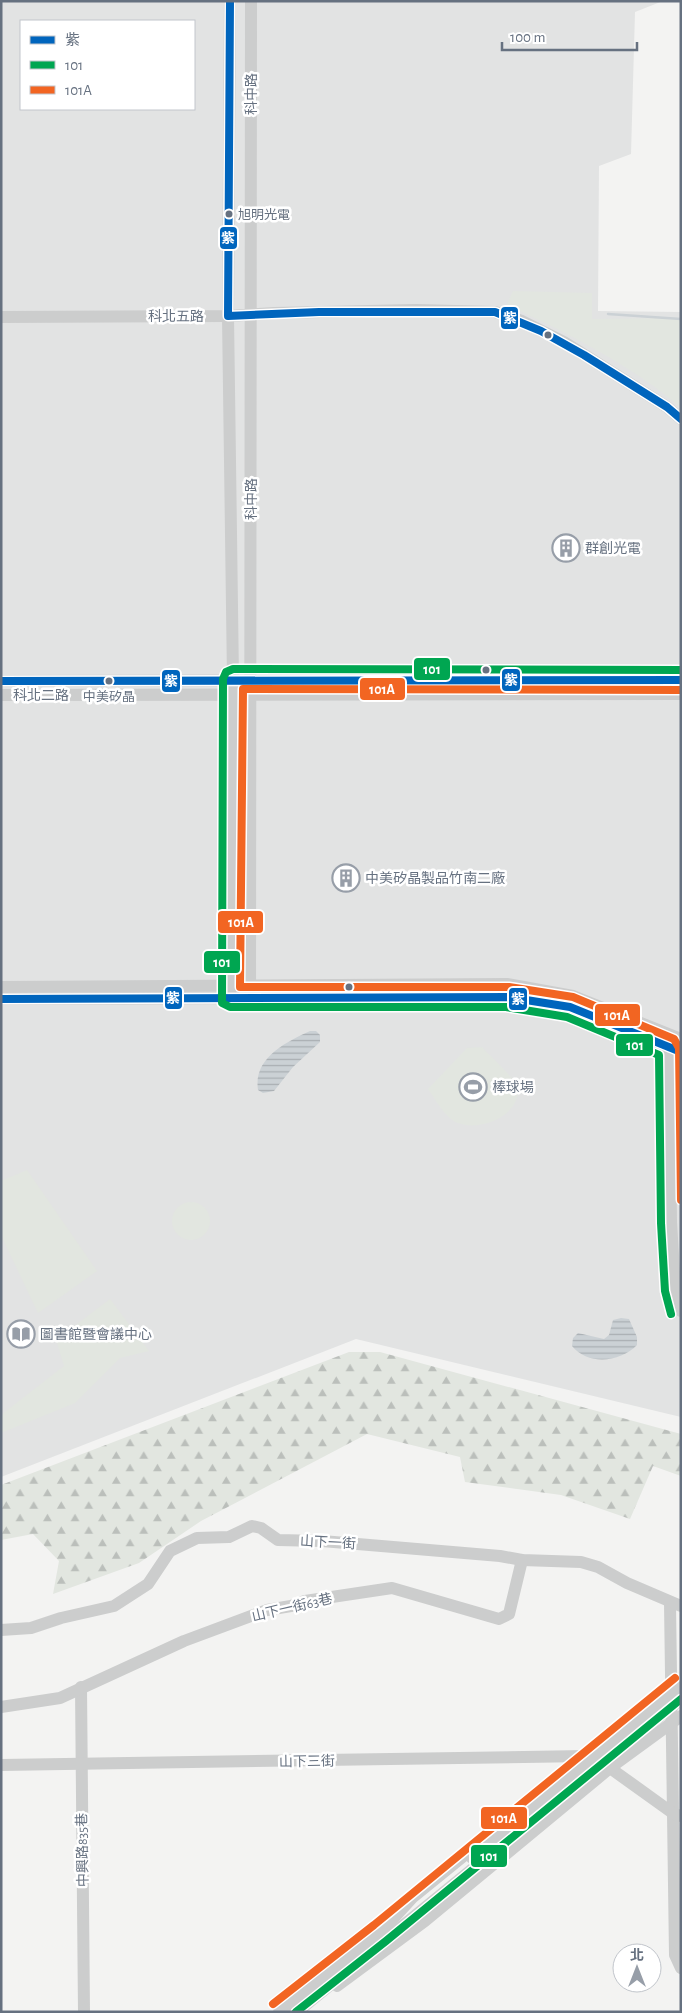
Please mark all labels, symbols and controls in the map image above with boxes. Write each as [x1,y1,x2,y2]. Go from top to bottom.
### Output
legend [20,20,195,110]
scale bar [502,20,637,52]
text: 100 m [510,30,545,45]
text: 紫 [65,32,80,48]
text: 101 [65,58,83,73]
street label: 科中路 [244,73,259,115]
text: 101A [65,83,92,98]
place label: 旭明光電 [238,208,290,222]
marker: 旭明光電 [224,209,234,219]
line badge: 紫 [219,226,238,250]
text: 紫 [221,231,235,246]
line badge: 紫 [500,306,519,330]
street label: 科北五路 [148,308,204,324]
text: 紫 [503,311,517,326]
unlabelled marker [543,330,553,340]
street label: 科中路 [244,478,259,520]
building icon: 群創光電 [551,533,581,563]
place label: 群創光電 [585,541,641,556]
line badge: 101 [413,657,451,681]
text: 101 [423,663,441,677]
unlabelled marker [481,665,491,675]
line badge: 紫 [501,668,521,692]
line badge: 紫 [161,669,181,693]
text: 紫 [504,673,518,688]
text: 紫 [164,674,178,689]
marker: 中美矽晶 [104,676,114,686]
line badge: 101A [359,677,406,701]
text: 101A [369,683,395,697]
street label: 科北二路 [13,687,69,703]
place label: 中美矽晶 [83,690,135,704]
building icon: 中美矽晶製品竹南二廠 [331,863,361,893]
place label: 中美矽晶製品竹南二廠 [365,870,505,886]
line badge: 101A [217,910,264,934]
text: 101A [228,916,254,930]
line badge: 101 [203,950,241,974]
text: 101 [213,956,231,970]
unlabelled marker [344,982,354,992]
line badge: 紫 [164,986,183,1010]
line badge: 紫 [508,987,528,1011]
text: 紫 [166,991,180,1006]
text: 紫 [511,992,525,1007]
line badge: 101A [594,1003,641,1027]
text: 101A [604,1009,630,1023]
line badge: 101 [615,1033,654,1057]
text: 101 [626,1039,644,1053]
sports icon: 棒球場 [458,1072,488,1102]
place label: 棒球場 [492,1079,534,1095]
library icon: 圖書館暨會議中心 [6,1319,36,1349]
place label: 圖書館暨會議中心 [40,1327,152,1342]
street label: 山下一街 [300,1534,356,1551]
street label: 山下一街63巷 [250,1591,334,1624]
street label: 山下三街 [279,1754,335,1769]
line badge: 101A [480,1806,528,1830]
text: 101A [491,1812,517,1826]
street label: 中興路835巷 [74,1813,91,1887]
line badge: 101 [470,1844,508,1868]
text: 101 [480,1850,498,1864]
north arrow [612,1943,662,1993]
text: 北 [630,1948,644,1963]

